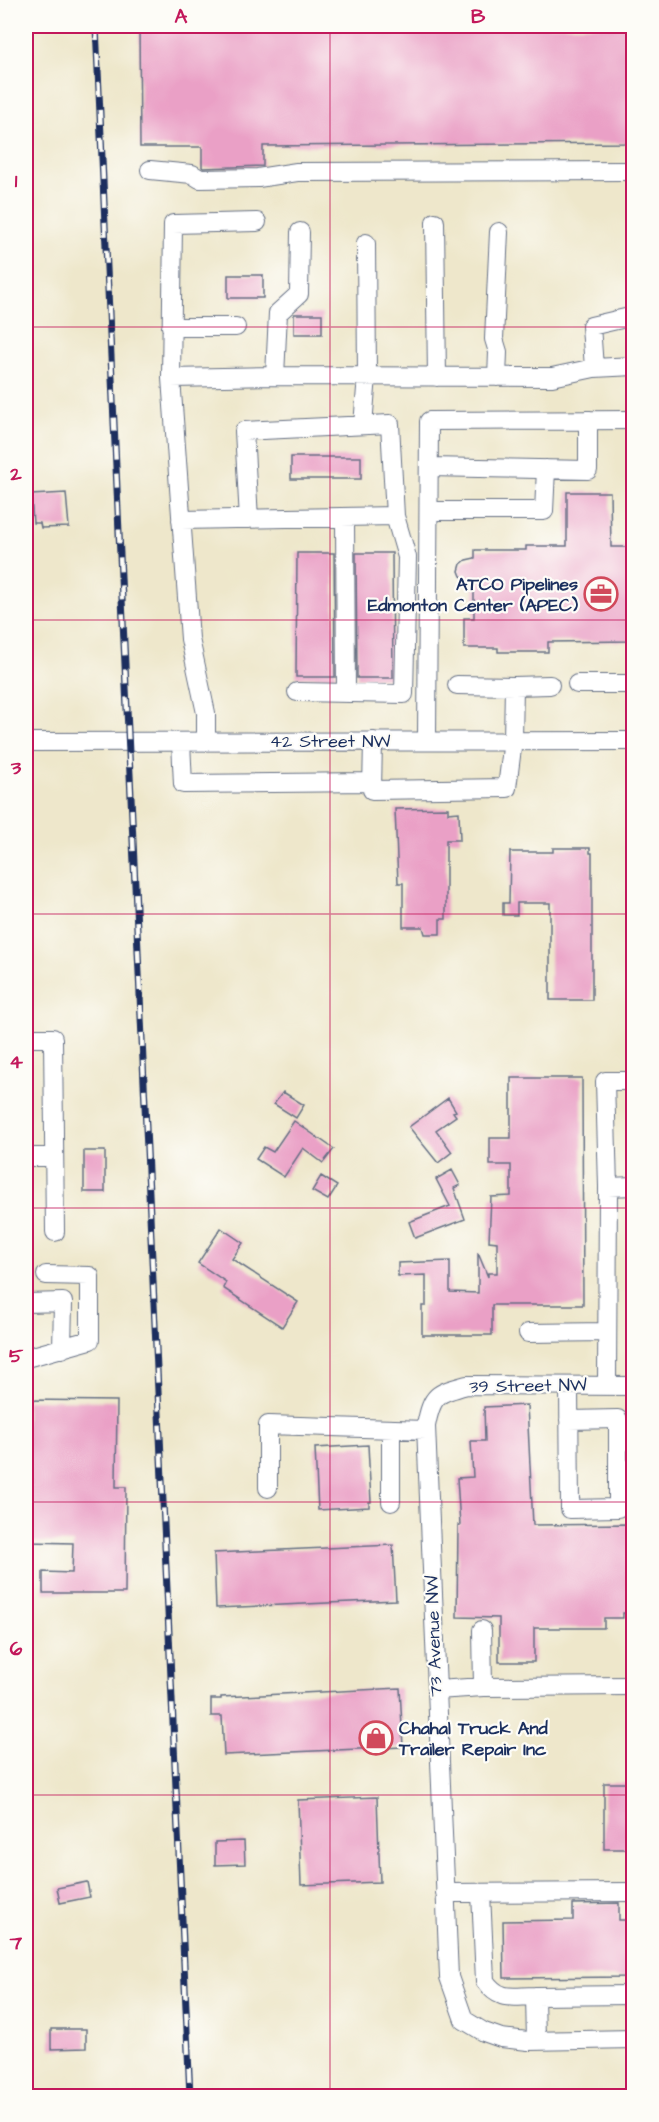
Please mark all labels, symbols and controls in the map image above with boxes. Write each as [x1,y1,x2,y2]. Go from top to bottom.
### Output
text: A [175,3,188,31]
text: B [471,3,486,31]
text: 1 [15,167,18,195]
text: 2 [9,460,22,488]
place label: ATCO Pipelines Edmonton Center (APEC) [368,572,579,618]
office icon: ATCO Pipelines Edmonton Center (APEC) [583,576,619,612]
street label: 42 Street NW [270,729,390,754]
text: 3 [10,754,22,782]
text: 4 [9,1048,23,1076]
text: 5 [9,1342,24,1370]
street label: 39 Street NW [469,1372,587,1400]
street label: 73 Avenue NW [419,1575,449,1697]
text: 6 [10,1635,23,1663]
place label: Chahal Truck And Trailer Repair Inc [398,1716,548,1762]
shop icon: Chahal Truck And Trailer Repair Inc [358,1720,394,1756]
text: 7 [9,1929,23,1957]

